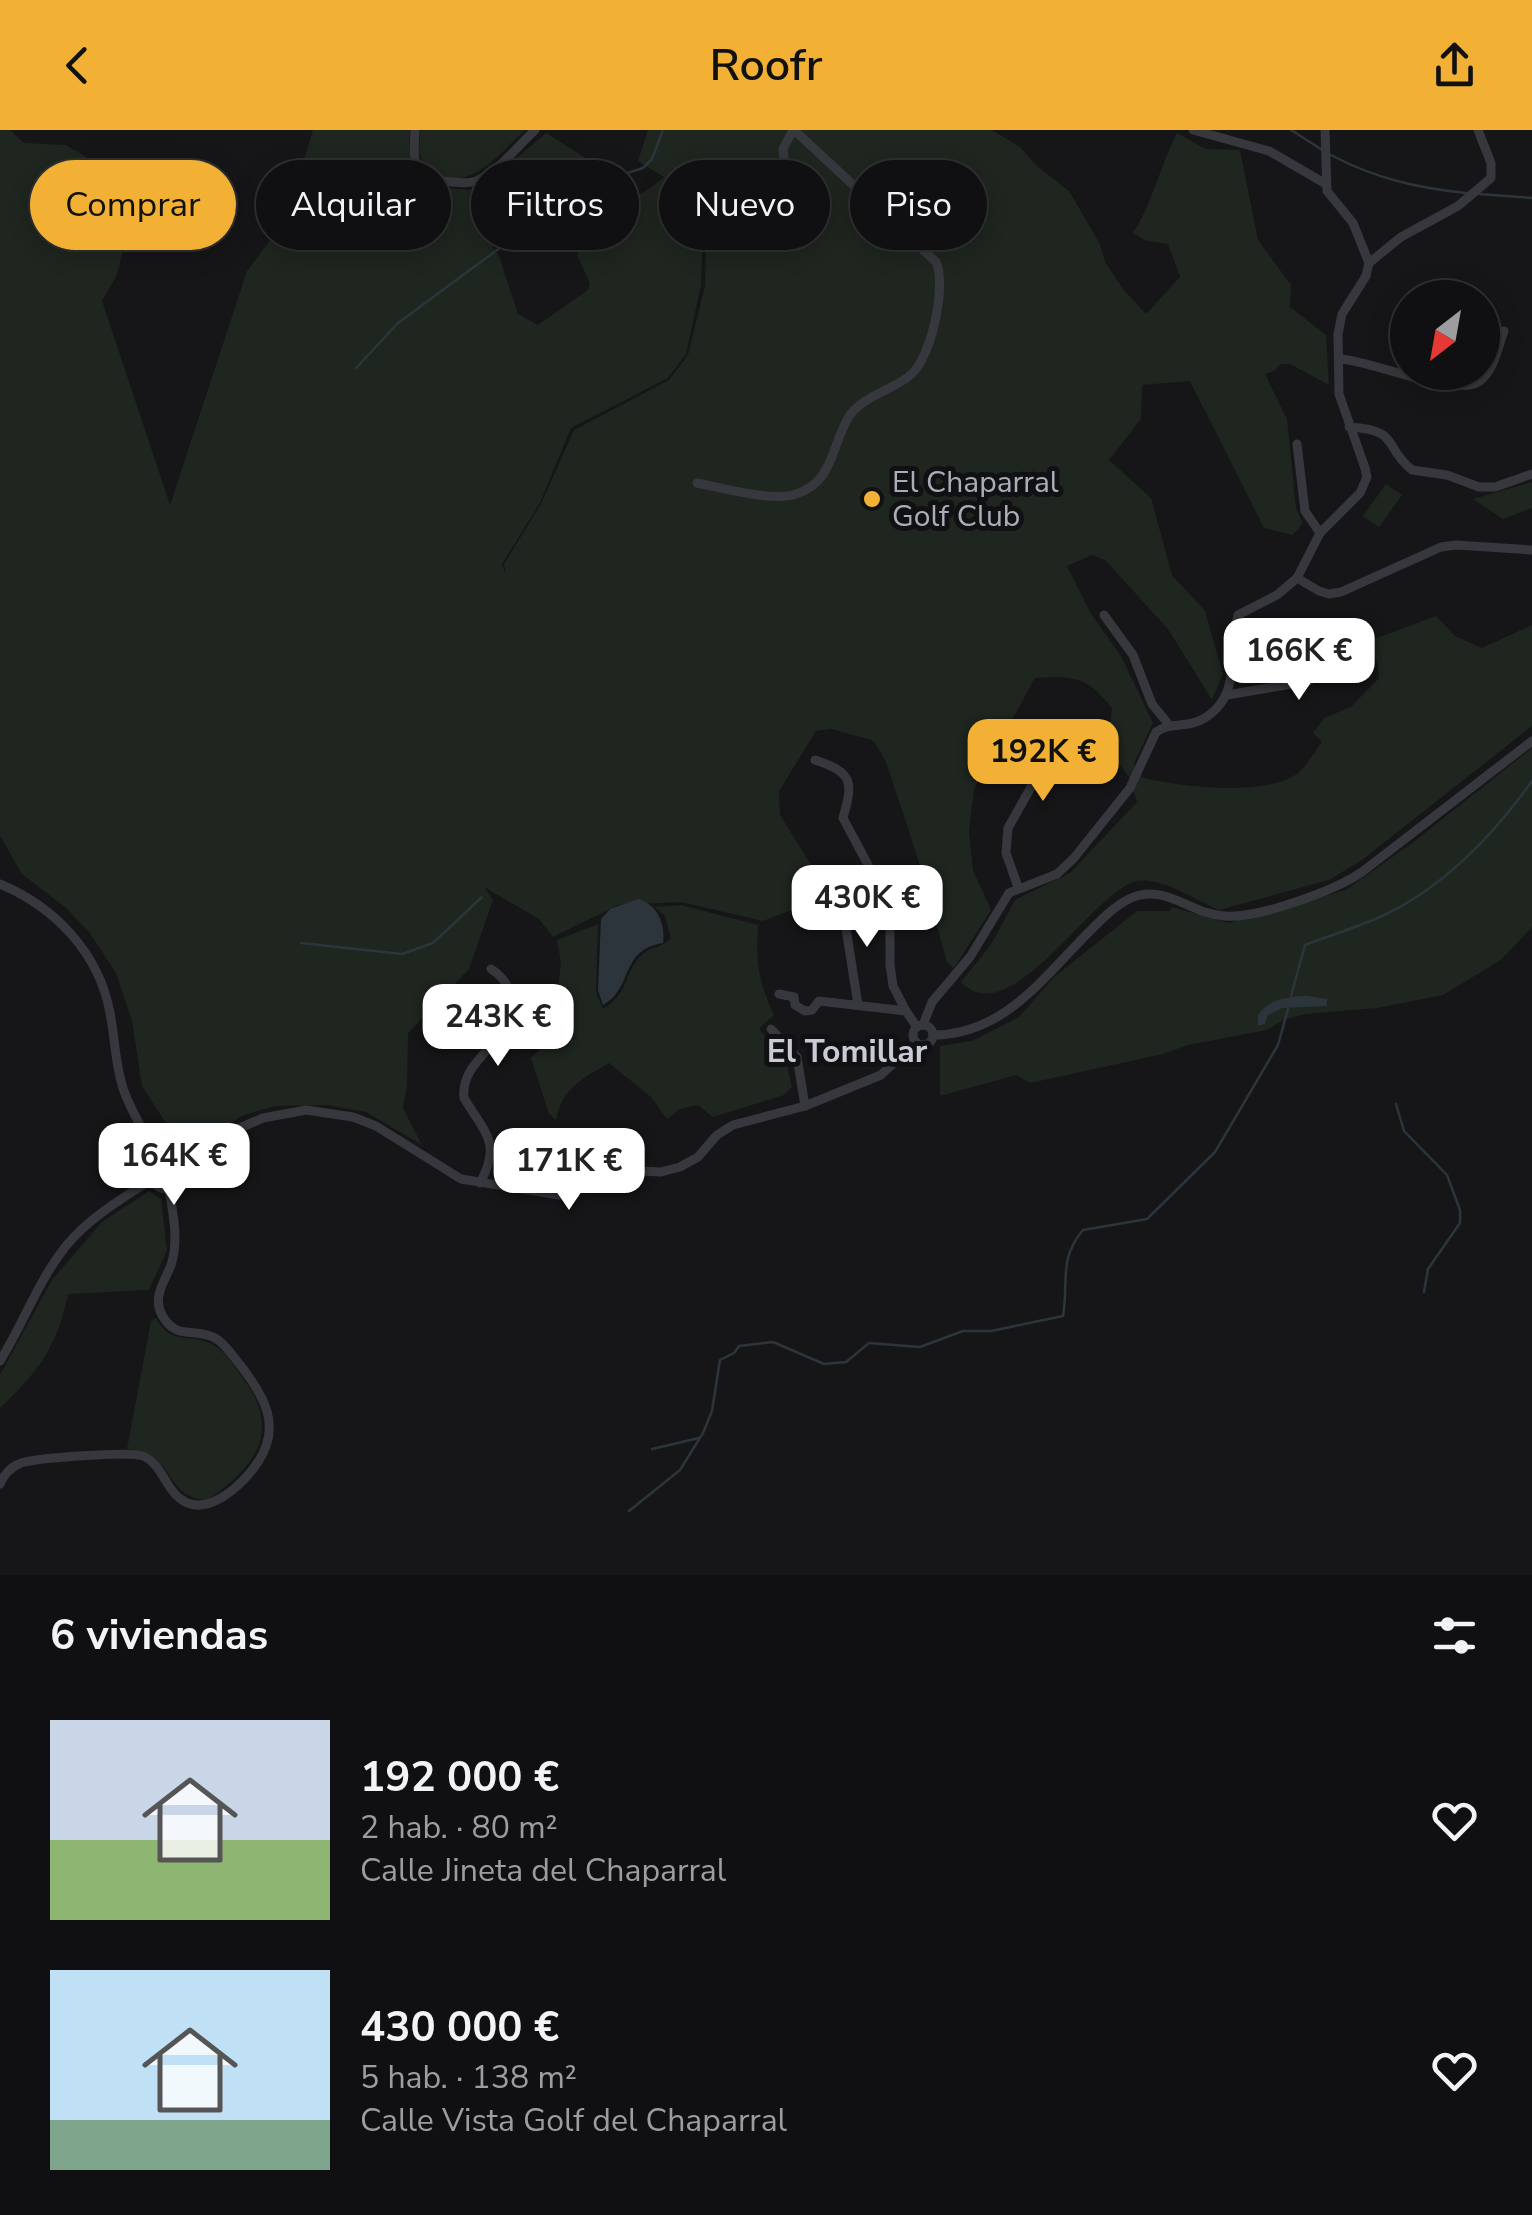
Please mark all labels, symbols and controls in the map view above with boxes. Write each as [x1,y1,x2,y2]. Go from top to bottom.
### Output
text: Roofr [710,35,822,96]
icon: back [50,38,105,93]
icon: share [1427,38,1482,93]
chip: Comprar [30,160,236,250]
chip: Alquilar [256,160,451,250]
chip: Filtros [471,160,639,250]
chip: Nuevo [659,160,830,250]
chip: Piso [850,160,987,250]
north arrow [1390,280,1500,390]
map controls [1390,280,1500,390]
place label: El Chaparral Golf Club [892,462,1059,537]
marker: El Chaparral Golf Club [861,488,883,510]
pin: 166K € [1218,618,1380,703]
text: 166K € [1246,629,1352,672]
pin: 192K € [962,719,1124,804]
text: 192K € [990,730,1096,773]
pin: 430K € [786,865,948,950]
text: 430K € [814,876,920,919]
pin: 243K € [417,984,579,1069]
text: 243K € [445,995,551,1038]
district label: El Tomillar [767,1030,928,1073]
pin: 164K € [93,1123,255,1208]
pin: 171K € [488,1128,650,1213]
text: 164K € [121,1134,227,1177]
text: 171K € [516,1139,622,1182]
text: 6 viviendas [50,1607,268,1664]
icon: filters [1427,1608,1482,1663]
text: 192 000 € [360,1749,559,1806]
icon: home [130,1760,250,1880]
icon: heart [1427,1793,1482,1848]
text: 2 hab. · 80 m² [360,1806,558,1849]
text: Calle Jineta del Chaparral [360,1849,726,1892]
text: 430 000 € [360,1999,559,2056]
icon: home [130,2010,250,2130]
icon: heart [1427,2043,1482,2098]
text: 5 hab. · 138 m² [360,2056,577,2099]
text: Calle Vista Golf del Chaparral [360,2099,787,2142]

